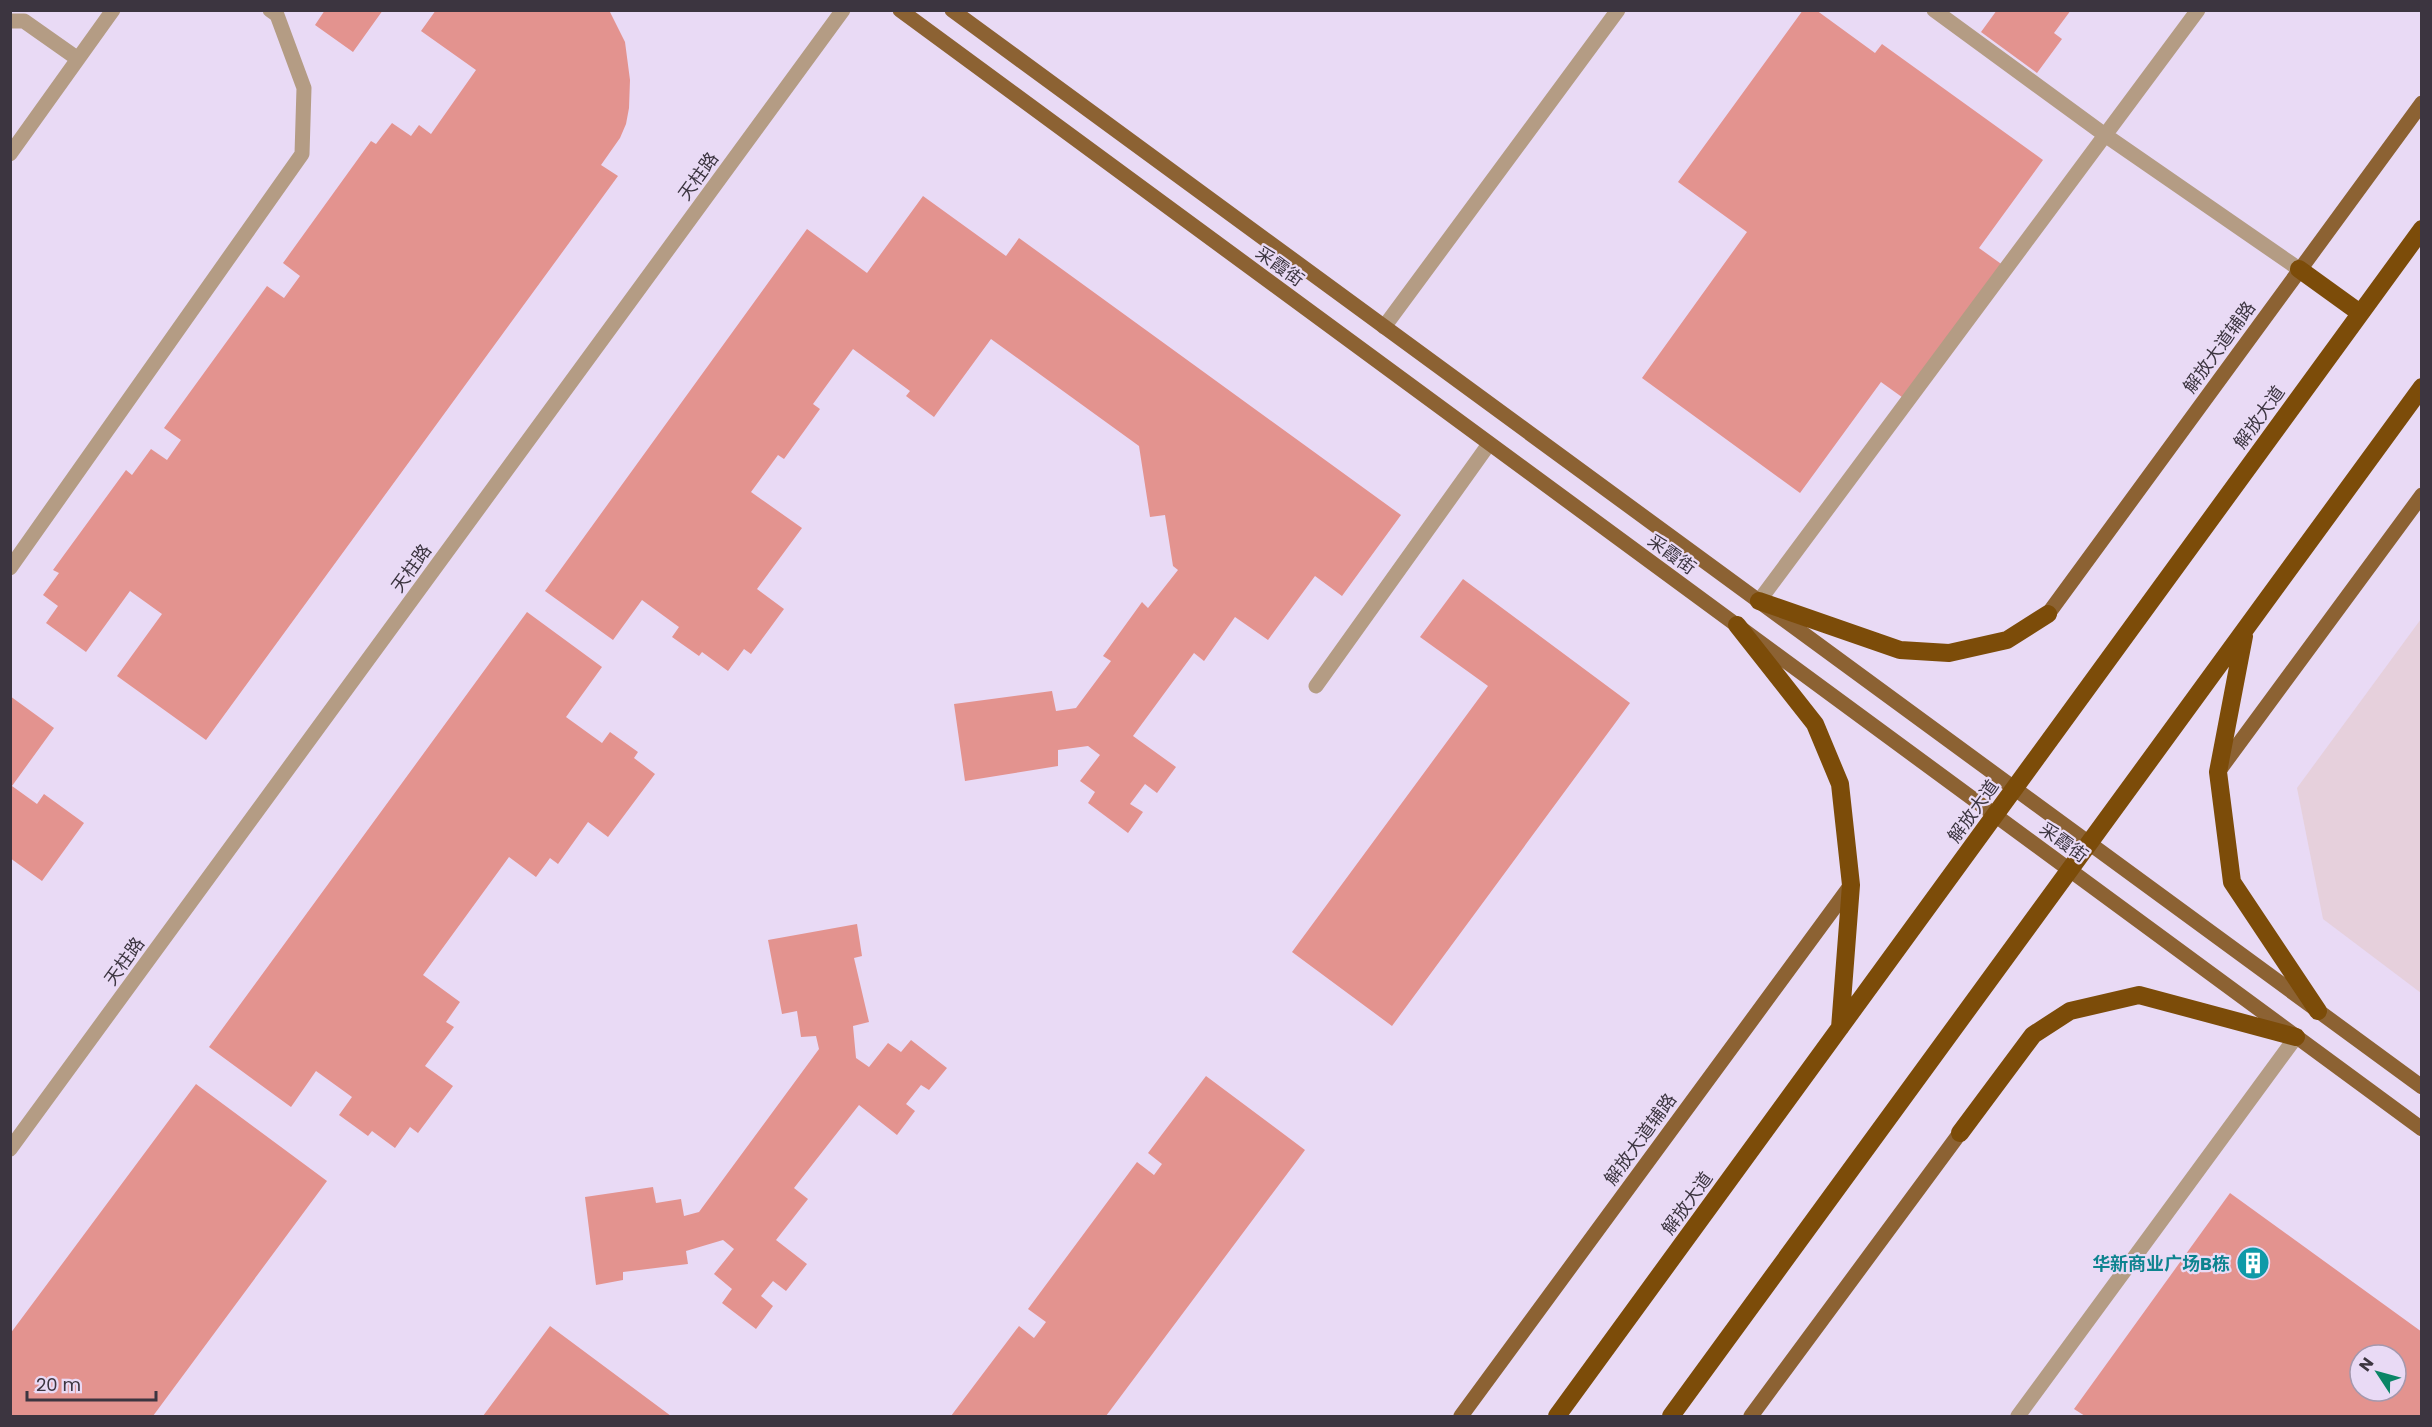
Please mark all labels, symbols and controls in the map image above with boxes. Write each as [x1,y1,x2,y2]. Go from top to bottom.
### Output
street label: 天柱路 [672,147,724,205]
street label: 采霞街 [1251,240,1309,292]
street label: 解放大道辅路 [2177,296,2261,398]
street label: 解放大道 [2228,381,2290,453]
street label: 采霞街 [1643,528,1701,580]
street label: 天柱路 [385,539,437,597]
street label: 解放大道 [1942,775,2004,847]
street label: 采霞街 [2035,816,2093,868]
street label: 天柱路 [98,932,150,990]
street label: 解放大道辅路 [1598,1088,1682,1190]
street label: 解放大道 [1656,1167,1718,1239]
building icon: 华新商业广场B栋 [2235,1245,2271,1281]
place label: 华新商业广场B栋 [2092,1251,2230,1276]
north arrow [2348,1343,2408,1403]
text: N [2353,1353,2379,1376]
scale bar [27,1364,156,1402]
text: 20 m [36,1372,81,1397]

